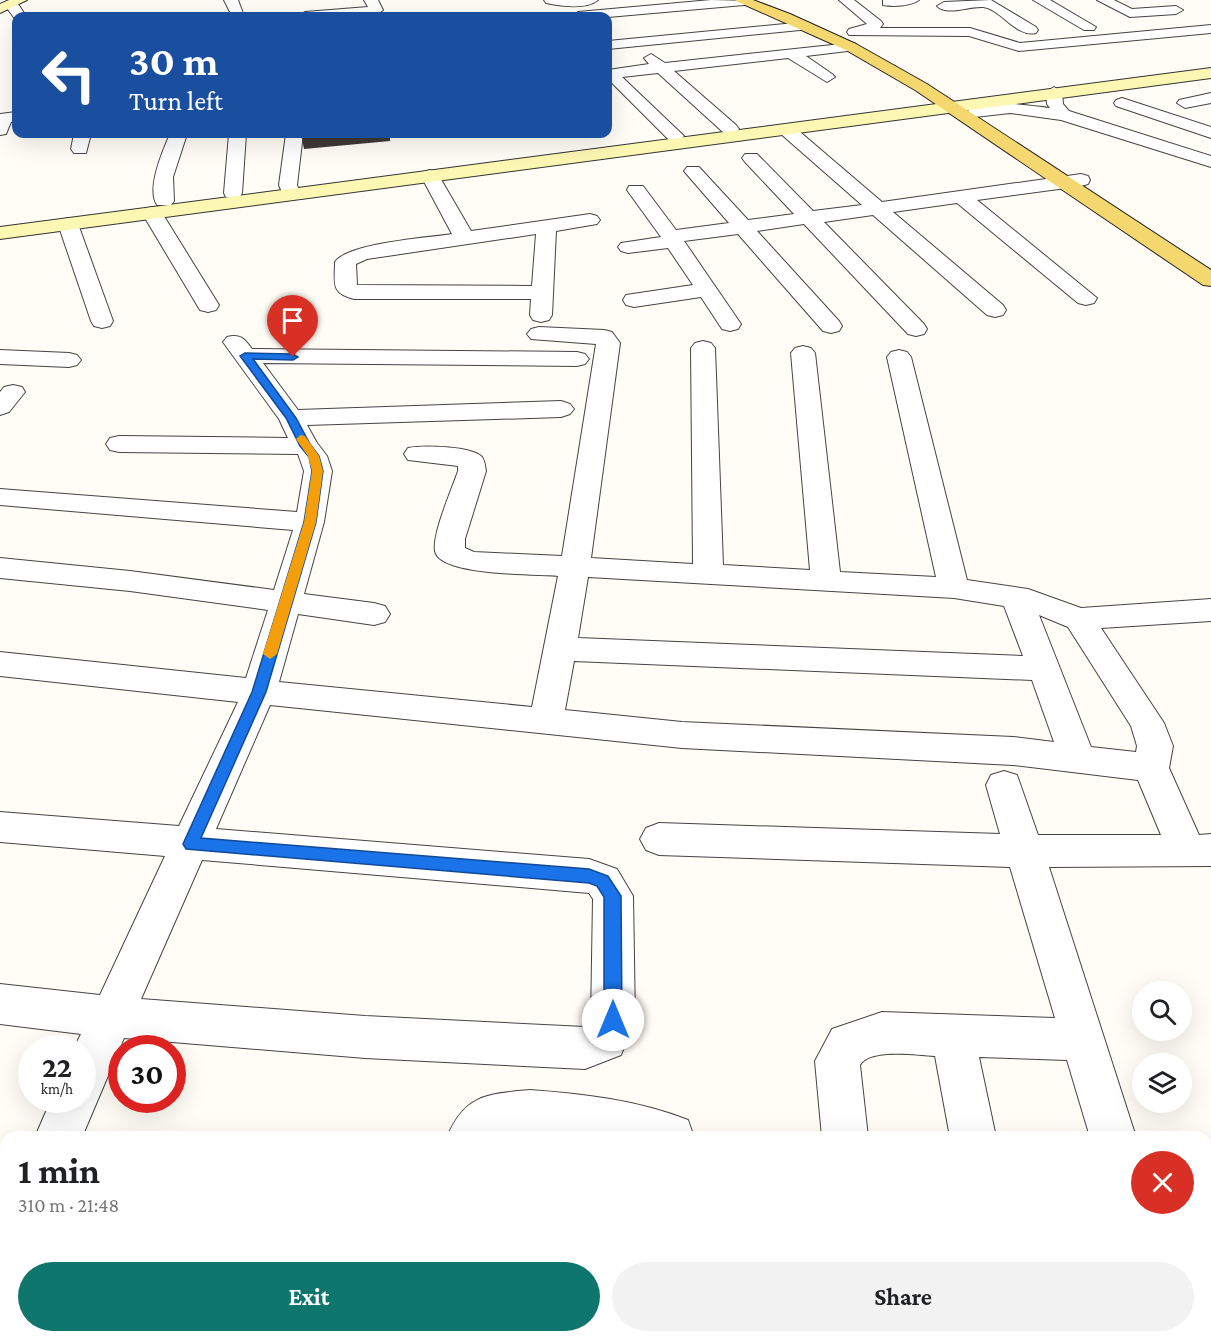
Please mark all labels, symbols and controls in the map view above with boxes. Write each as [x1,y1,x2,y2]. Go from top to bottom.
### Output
icon: left [30,36,108,114]
text: 30 m [129,37,219,84]
text: Turn left [129,86,223,116]
pin [267,295,318,357]
icon: arrive [276,304,309,337]
map controls [1132,981,1192,1113]
button: search [1132,981,1192,1041]
position arrow [581,988,645,1052]
speed limit sign: 30 [108,1035,186,1113]
text: 22 [42,1050,72,1083]
button: layers [1132,1053,1192,1113]
text: km/h [41,1081,73,1097]
text: 1 min [18,1151,100,1191]
button: close [1131,1151,1194,1214]
text: 310 m · 21:48 [18,1194,119,1216]
button: Exit [18,1262,600,1331]
button: Share [612,1262,1194,1331]

